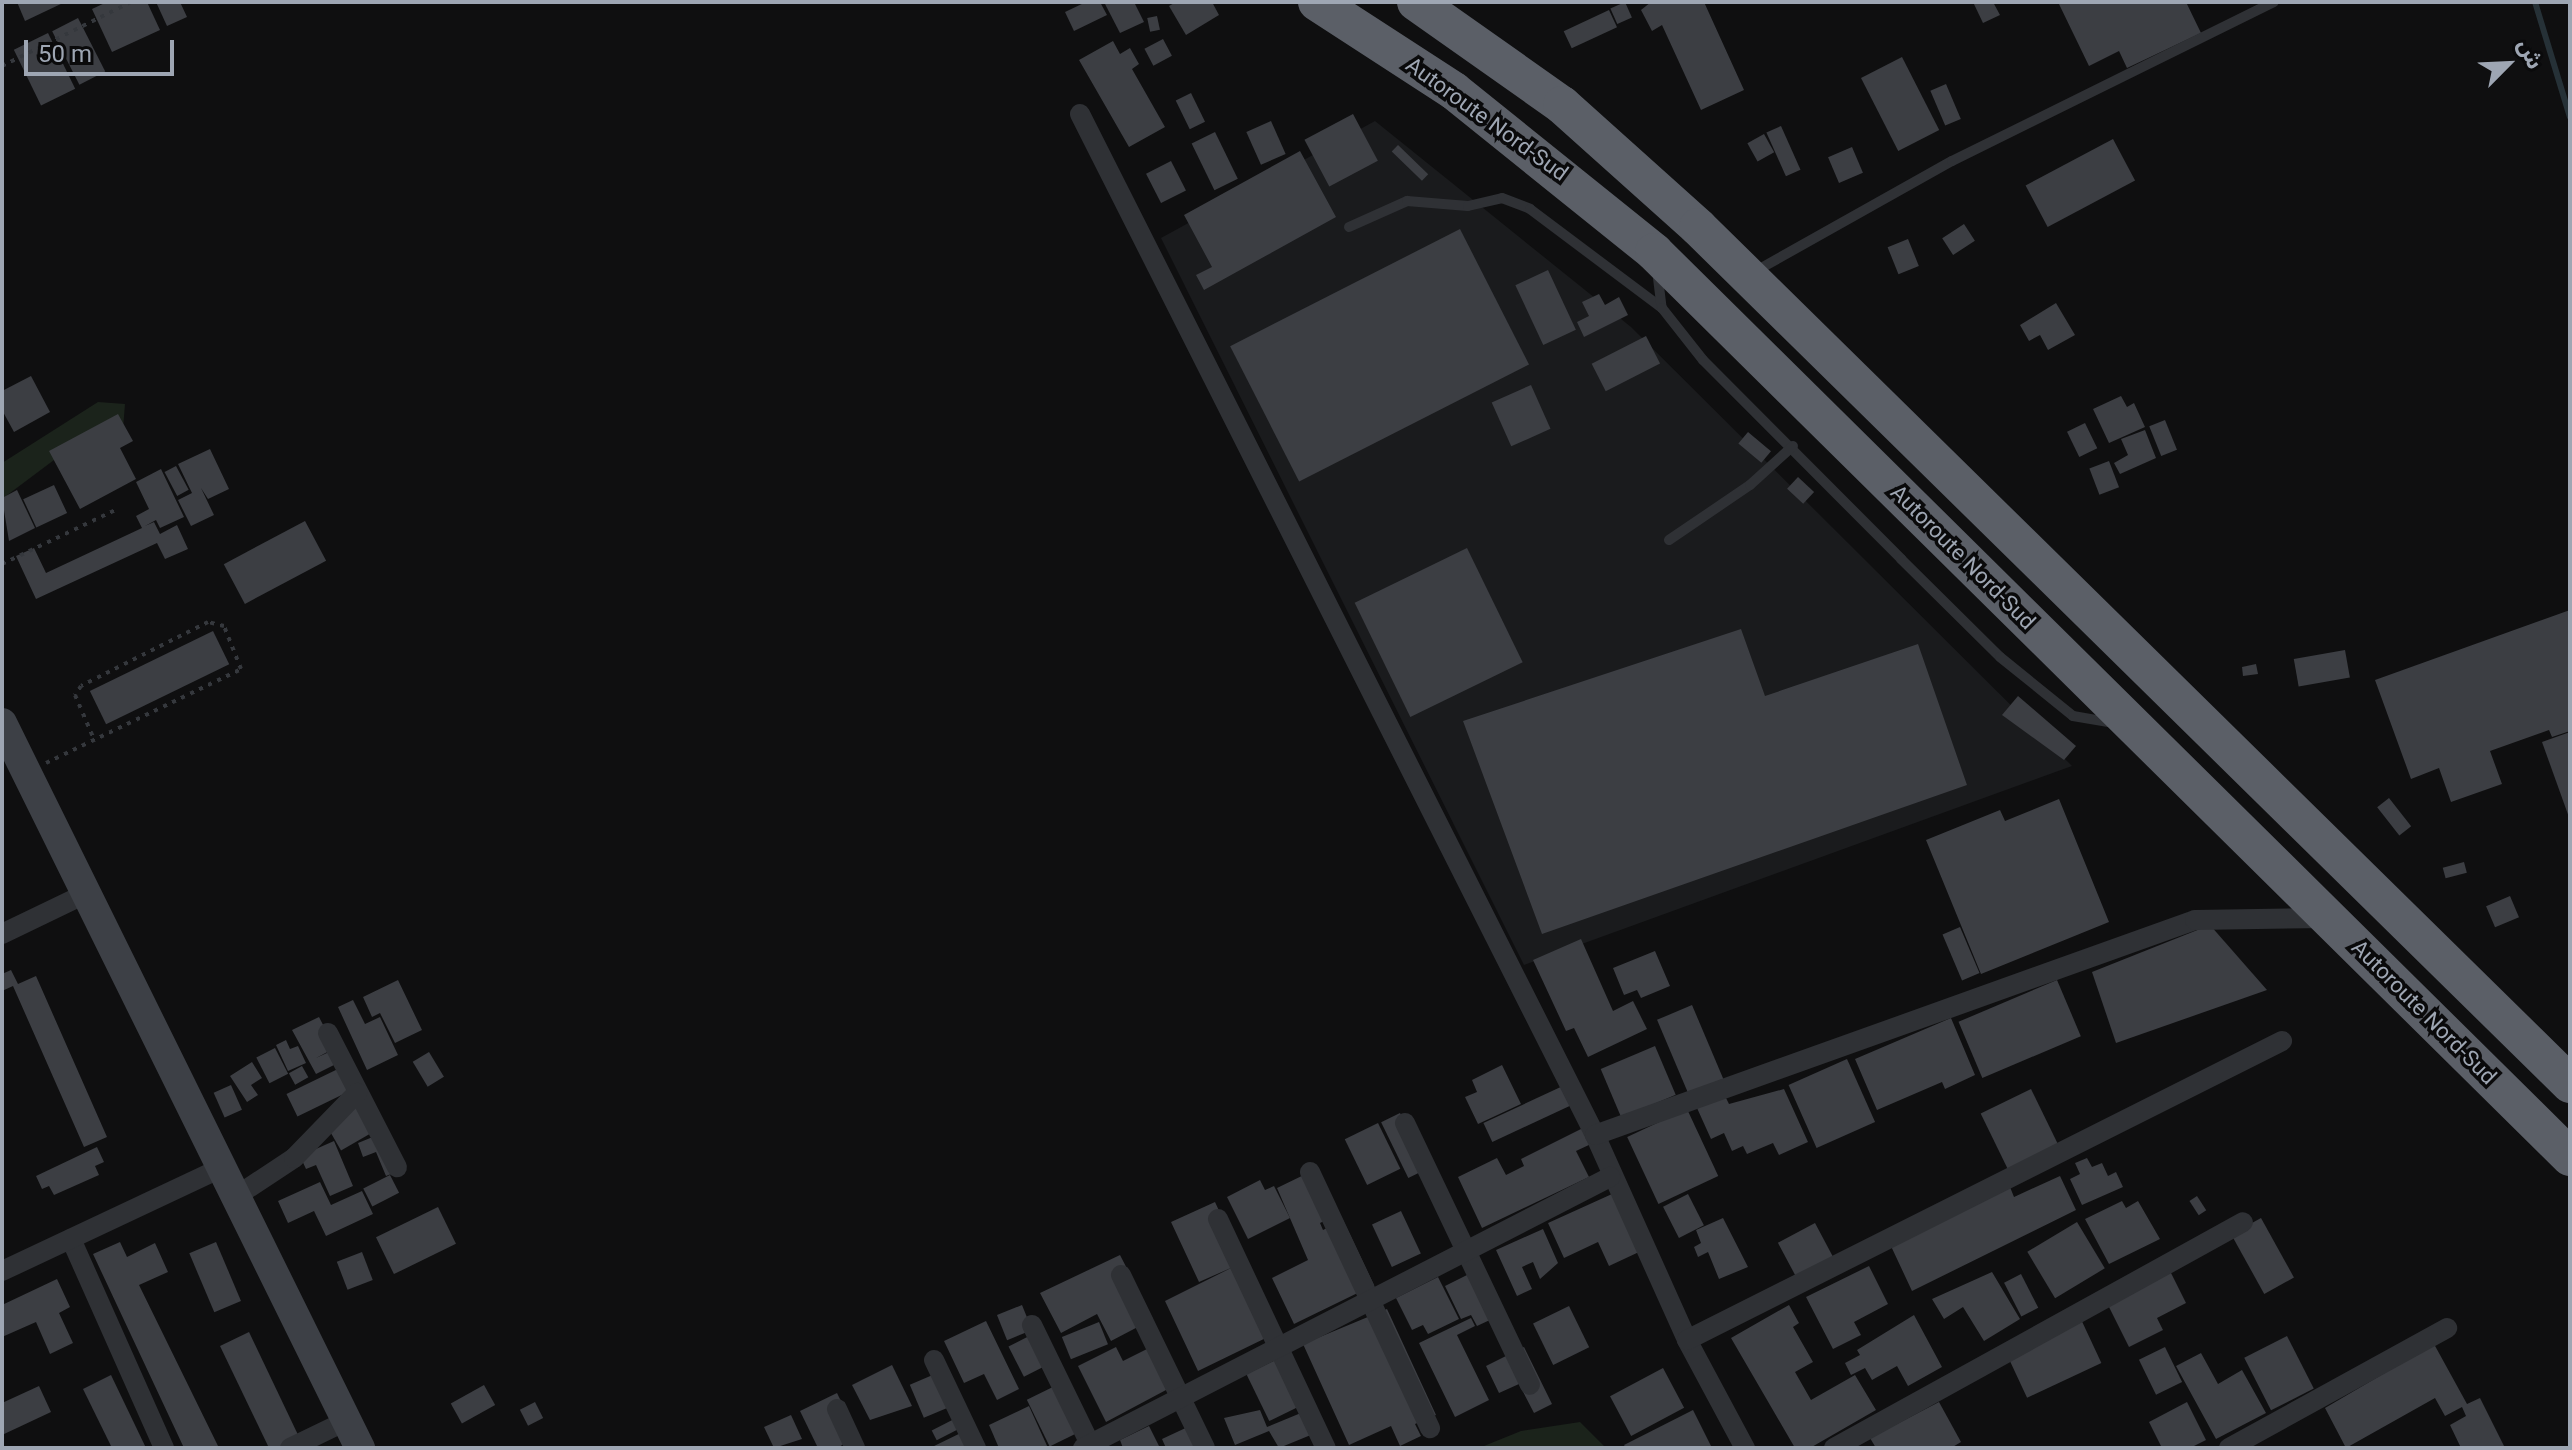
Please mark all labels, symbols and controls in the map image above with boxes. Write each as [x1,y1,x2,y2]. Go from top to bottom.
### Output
scale bar [28,24,178,74]
north arrow [2468,24,2548,104]
text: ش [2513,35,2548,73]
text: 50 m [38,40,92,68]
street label: Autoroute Nord-Sud [1401,51,1573,187]
street label: Autoroute Nord-Sud [1885,479,2041,635]
street label: Autoroute Nord-Sud [2346,934,2502,1090]

